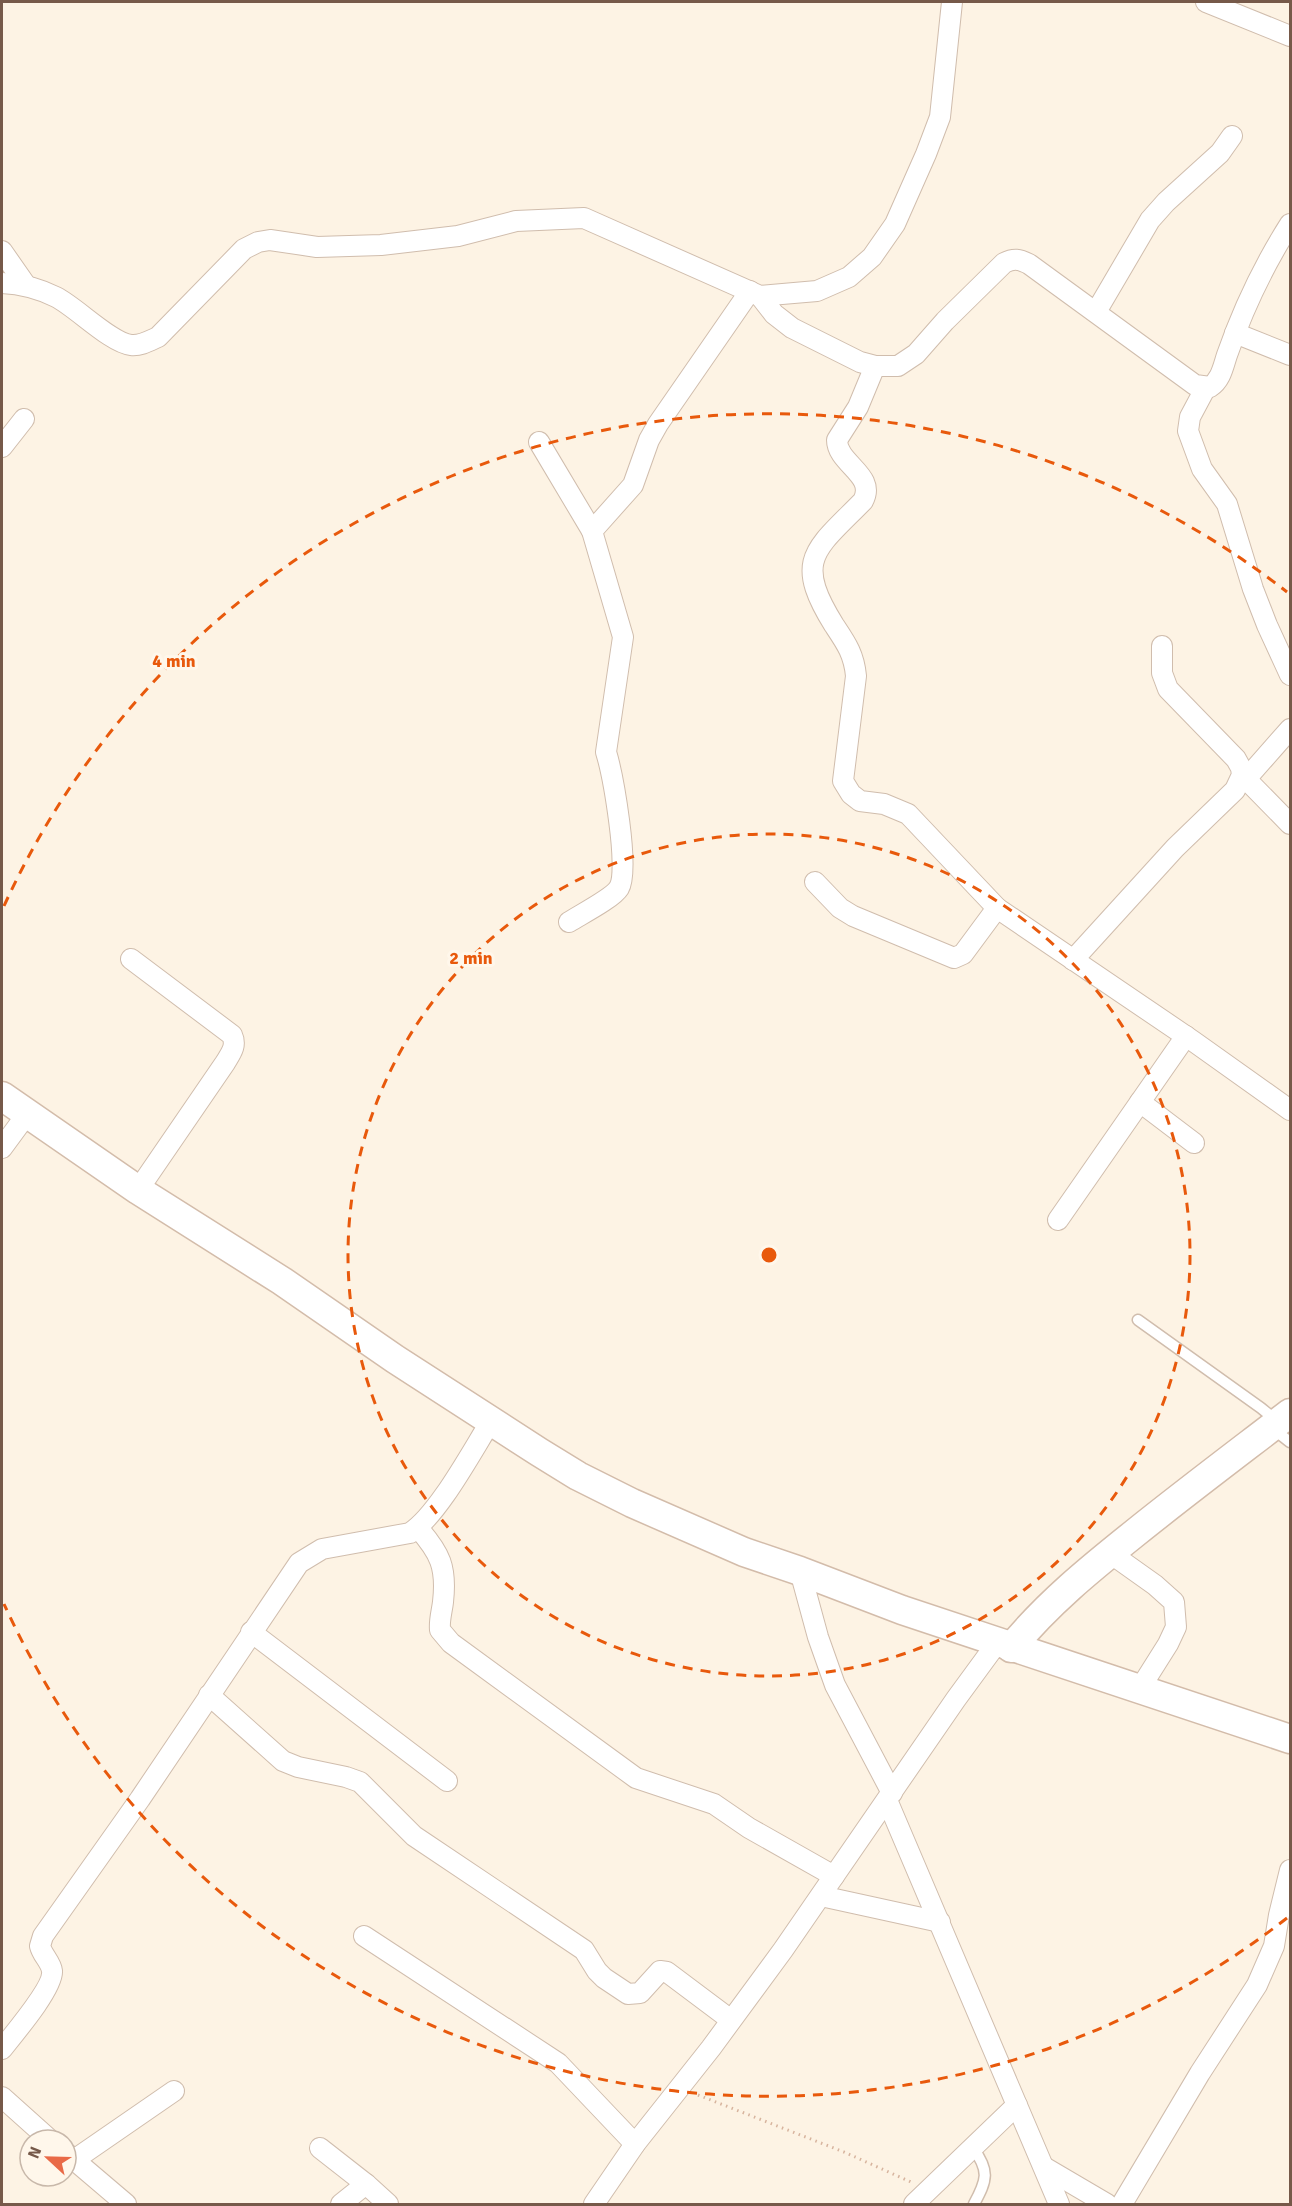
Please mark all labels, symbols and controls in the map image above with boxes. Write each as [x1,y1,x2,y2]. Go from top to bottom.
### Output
text: 4 min [152,650,196,672]
text: 2 min [449,947,493,969]
centre of rings [759,1245,779,1265]
north arrow [18,2128,78,2188]
text: N [24,2144,46,2162]

